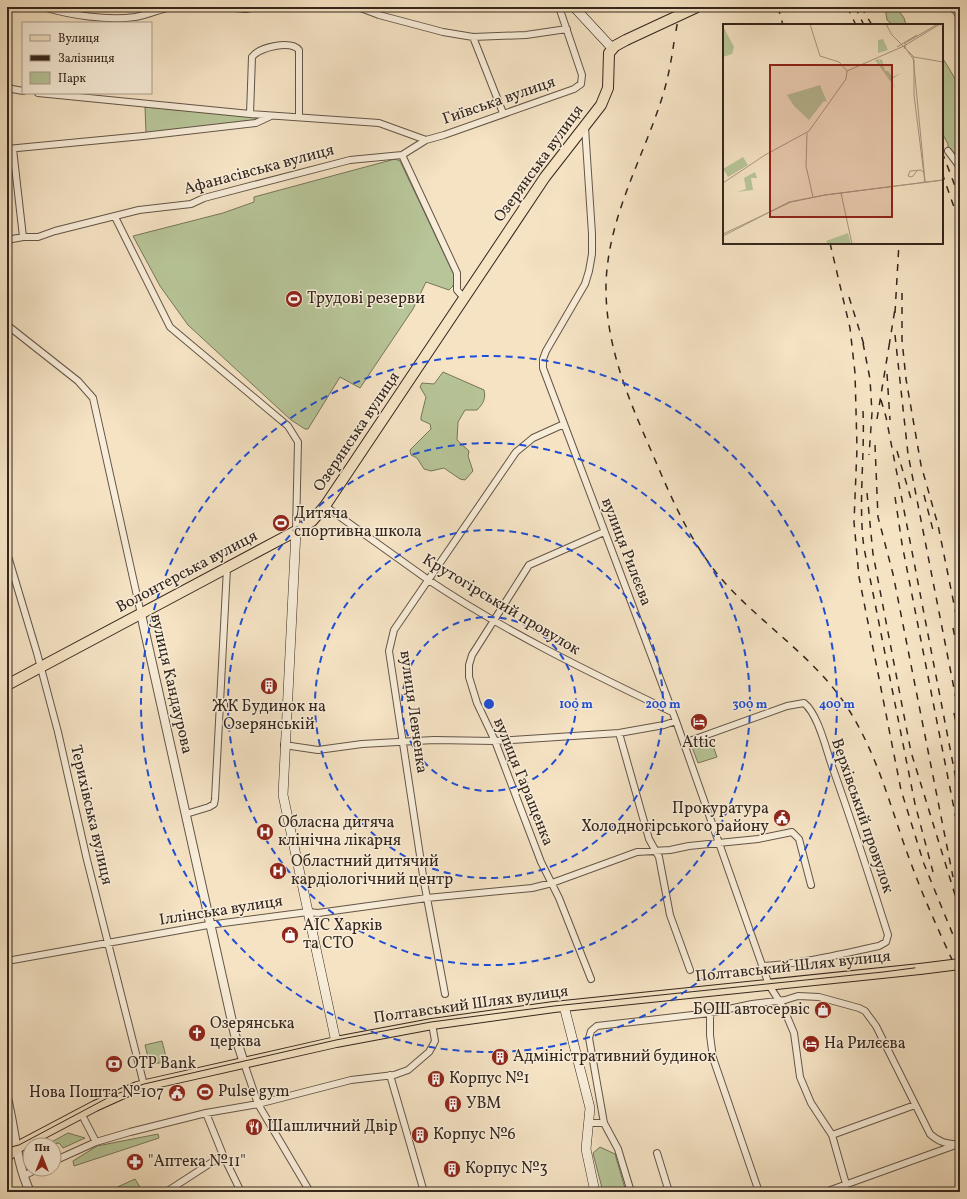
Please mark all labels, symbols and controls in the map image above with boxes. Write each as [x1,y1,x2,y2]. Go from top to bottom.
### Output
legend [22,22,152,94]
inset map [723,24,943,244]
text: Вулиця [58,31,99,47]
text: Залізниця [58,51,114,67]
text: Парк [58,71,86,87]
street label: Гиївська вулиця [440,71,558,131]
street label: Озерянська вулиця [489,101,589,227]
street label: Афанасівська вулиця [181,139,337,201]
place label: Трудові резерви [307,288,425,310]
sports icon: Трудові резерви [284,289,304,309]
street label: Озерянська вулиця [309,368,405,496]
street label: вулиця Рилєєва [595,495,657,609]
place label: Дитяча спортивна школа [294,503,422,543]
sports icon: Дитяча спортивна школа [271,513,291,533]
street label: Волонтерська вулиця [112,525,262,619]
street label: Крутогірський провулок [418,549,584,661]
street label: вулиця Кандаурова [144,612,198,756]
street label: вулиця Левченка [393,649,433,775]
building icon: ЖК Будинок на Озерянській [259,676,279,696]
place label: ЖК Будинок на Озерянській [212,696,326,736]
centre of rings [482,697,496,711]
text: 100 m [559,697,593,713]
text: 200 m [645,697,681,713]
text: 300 m [733,697,768,713]
text: 400 m [819,697,855,713]
hotel icon: Attic [689,712,709,732]
street label: вулиця Гаращенка [487,715,559,849]
place label: Attic [682,732,716,754]
street label: Верхівський провулок [825,736,899,897]
street label: Терихівська вулиця [64,743,118,887]
place label: Прокуратура Холодногірського району [581,798,769,838]
public building icon: Прокуратура Холодногірського району [772,808,792,828]
place label: Обласна дитяча клінічна лікарня [278,812,401,852]
hospital icon: Обласна дитяча клінічна лікарня [255,822,275,842]
place label: Областний дитячий кардіологічний центр [291,851,453,891]
hospital icon: Областний дитячий кардіологічний центр [268,861,288,881]
street label: Іллінська вулиця [158,890,284,932]
place label: АІС Харків та СТО [303,915,382,955]
shop icon: АІС Харків та СТО [280,925,300,945]
street label: Полтавський Шлях вулиця [694,946,892,988]
street label: Полтавський Шлях вулиця [372,980,570,1030]
place label: БОШ автосервіс [693,999,810,1021]
shop icon: БОШ автосервіс [813,1000,833,1020]
place label: Озерянська церква [210,1013,295,1053]
church icon: Озерянська церква [187,1023,207,1043]
place label: На Рилєєва [824,1033,906,1055]
hotel icon: На Рилєєва [801,1034,821,1054]
place label: Адміністративний будинок [513,1046,716,1068]
building icon: Адміністративний будинок [490,1047,510,1067]
place label: OTP Bank [127,1053,196,1075]
bank icon: OTP Bank [104,1054,124,1074]
place label: Корпус №1 [449,1068,530,1090]
building icon: Корпус №1 [426,1069,446,1089]
place label: Pulse gym [218,1081,290,1103]
place label: Нова Пошта №107 [29,1082,164,1104]
sports icon: Pulse gym [195,1082,215,1102]
public building icon: Нова Пошта №107 [167,1083,187,1103]
place label: УВМ [466,1093,501,1115]
building icon: УВМ [443,1094,463,1114]
place label: Шашличний Двір [267,1116,398,1138]
restaurant icon: Шашличний Двір [244,1117,264,1137]
place label: Корпус №6 [433,1124,516,1146]
building icon: Корпус №6 [410,1125,430,1145]
north arrow [22,1137,62,1177]
text: Пн [34,1141,50,1156]
place label: "Аптека №11" [148,1151,246,1173]
pharmacy icon: "Аптека №11" [125,1152,145,1172]
place label: Корпус №3 [465,1158,548,1180]
building icon: Корпус №3 [442,1159,462,1179]

